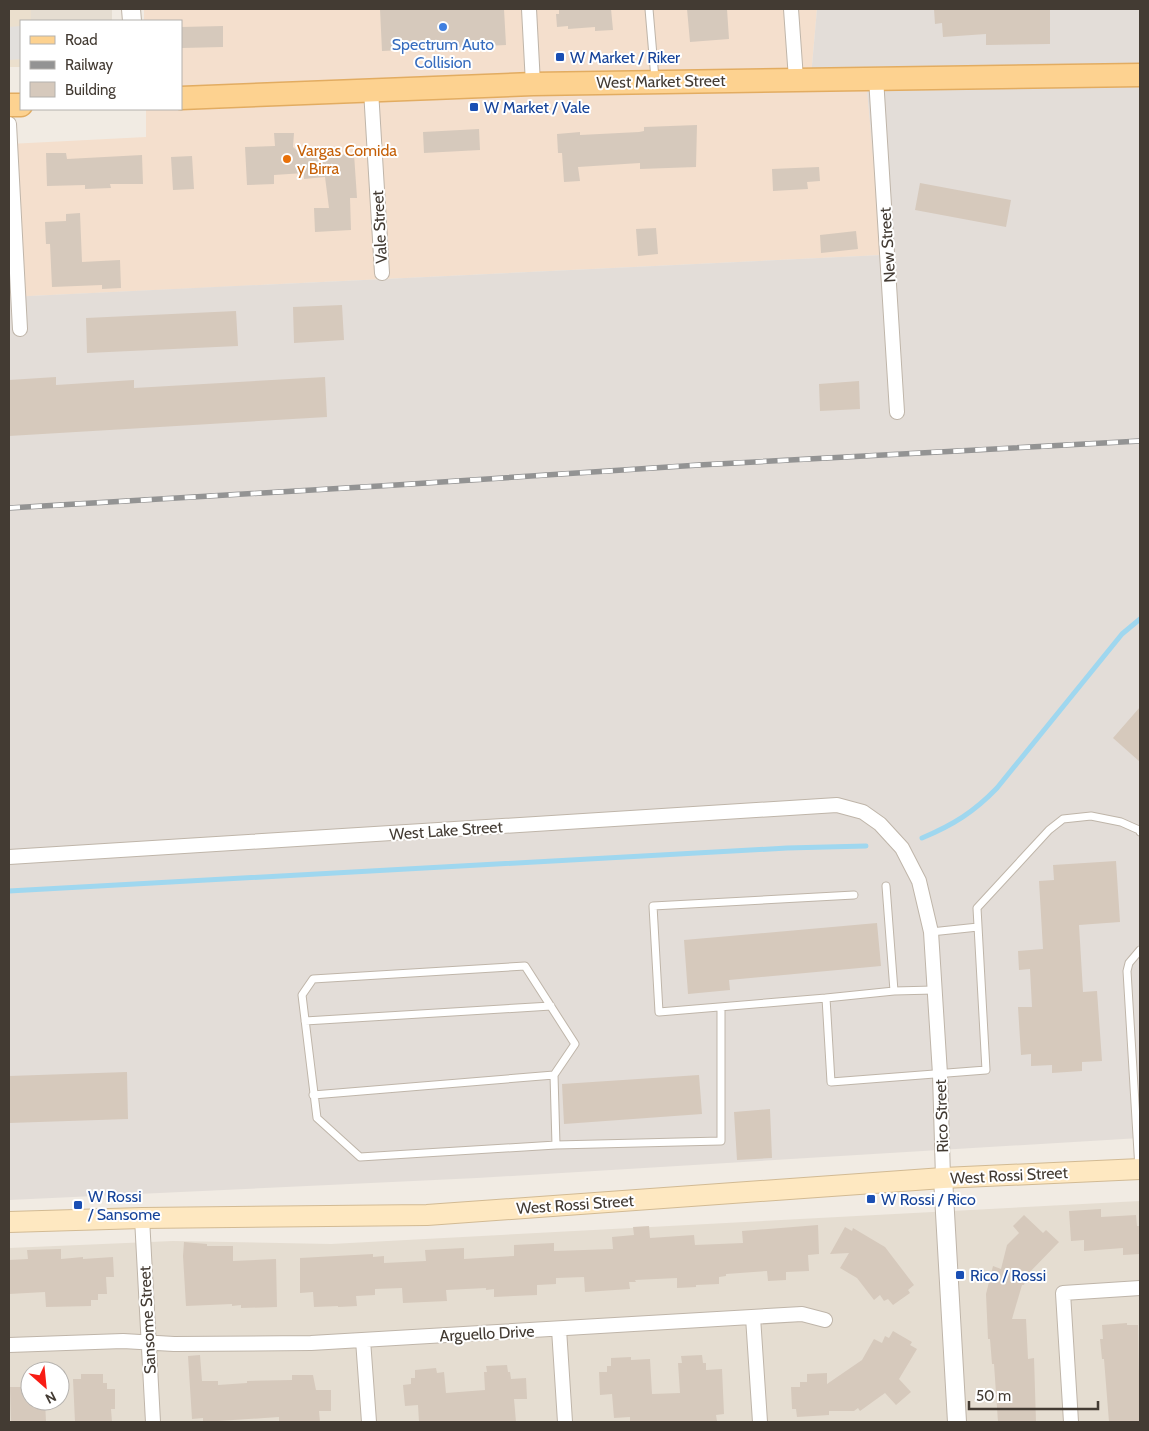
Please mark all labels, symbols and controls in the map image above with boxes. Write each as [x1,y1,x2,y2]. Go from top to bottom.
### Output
legend [20,20,182,110]
marker: Spectrum Auto Collision [437,21,449,33]
text: Road [65,31,98,49]
place label: Spectrum Auto Collision [392,35,494,72]
place label: W Market / Riker [570,48,681,67]
marker: W Market / Riker [554,51,566,63]
text: Railway [65,56,114,74]
street label: West Market Street [596,71,726,92]
text: Building [65,81,116,99]
place label: W Market / Vale [484,98,590,117]
marker: W Market / Vale [468,101,480,113]
place label: Vargas Comida y Birra [297,141,397,178]
marker: Vargas Comida y Birra [281,153,293,165]
street label: Vale Street [368,189,391,264]
street label: New Street [875,206,900,283]
street label: West Lake Street [389,817,504,844]
street label: Rico Street [931,1078,952,1153]
street label: West Rossi Street [950,1163,1069,1188]
place label: W Rossi / Sansome [87,1187,160,1224]
place label: W Rossi / Rico [881,1190,976,1209]
street label: West Rossi Street [516,1191,635,1218]
marker: W Rossi / Rico [865,1193,877,1205]
marker: W Rossi / Sansome [72,1199,84,1211]
street label: Sansome Street [135,1265,160,1375]
place label: Rico / Rossi [970,1266,1046,1285]
marker: Rico / Rossi [954,1269,966,1281]
street label: Arguello Drive [439,1322,535,1345]
north arrow [20,1361,70,1411]
scale bar [969,1378,1098,1410]
text: N [42,1387,59,1408]
text: 50 m [976,1387,1011,1405]

